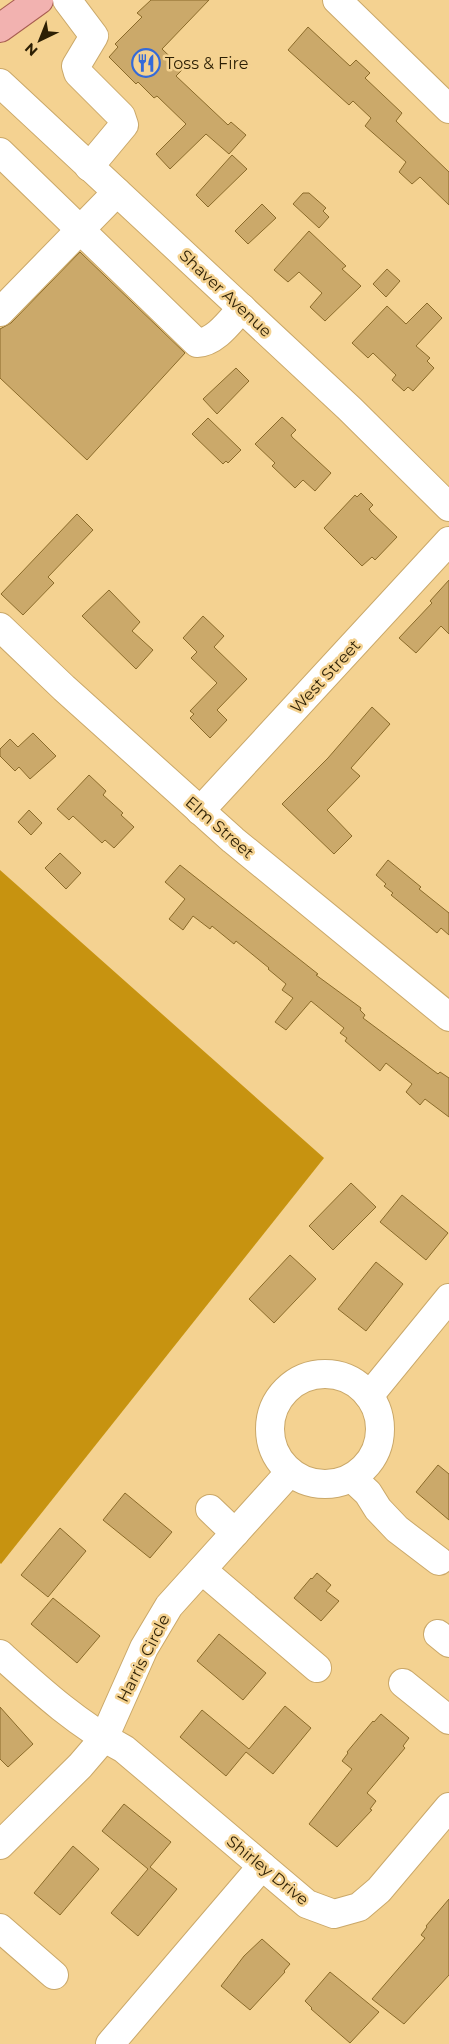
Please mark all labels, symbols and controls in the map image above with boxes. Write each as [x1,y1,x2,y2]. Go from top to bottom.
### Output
north arrow [15,15,65,65]
text: N [21,39,41,60]
restaurant icon: Toss & Fire [131,48,161,78]
place label: Toss & Fire [165,54,248,73]
street label: Shaver Avenue [176,246,276,341]
street label: West Street [287,635,365,717]
street label: Elm Street [182,792,258,863]
street label: Harris Circle [113,1611,174,1705]
street label: Shirley Drive [223,1832,312,1909]

